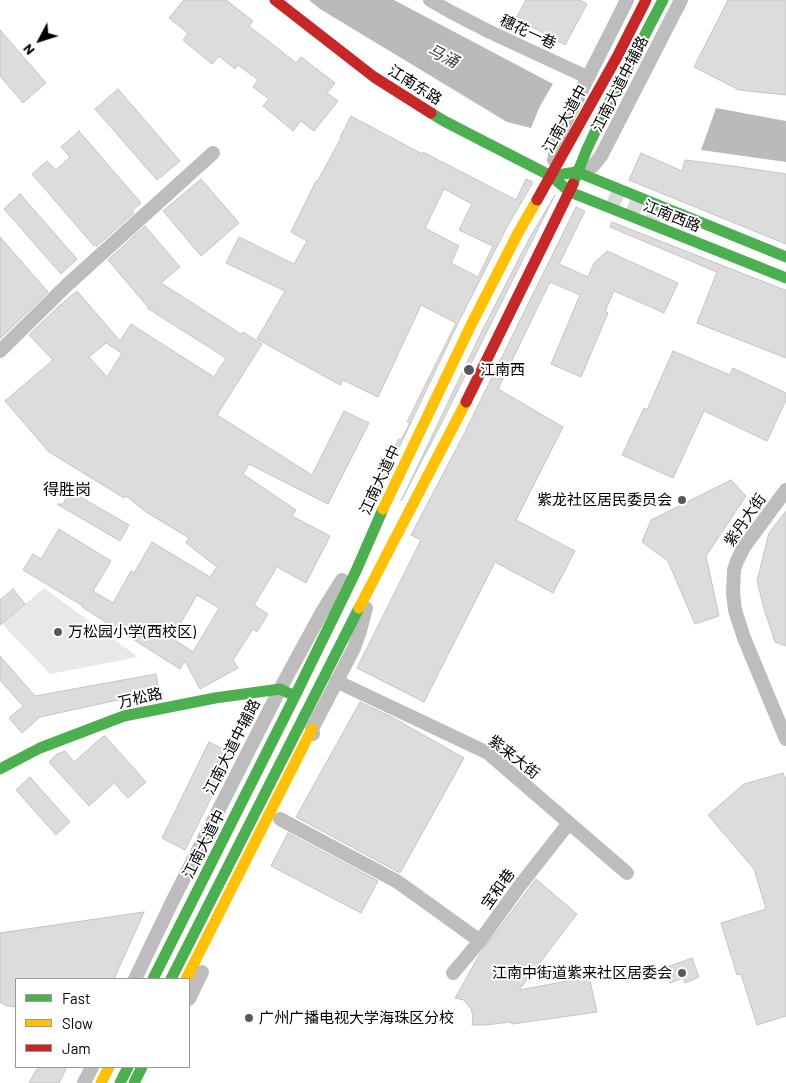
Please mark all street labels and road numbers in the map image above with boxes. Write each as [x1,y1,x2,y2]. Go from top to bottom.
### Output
street label: 穗花一巷 [497,11,559,53]
street label: 江南大道中辅路 [588,33,652,135]
street label: 江南东路 [385,61,445,109]
street label: 江南大道中 [539,82,591,156]
street label: 江南西路 [641,196,703,236]
street label: 江南大道中 [356,442,404,518]
street label: 紫丹大街 [720,490,770,550]
street label: 万松路 [116,684,164,712]
street label: 江南大道中辅路 [200,696,264,798]
street label: 紫来大街 [485,731,543,783]
street label: 江南大道中 [179,807,229,881]
street label: 宝和巷 [477,866,519,912]

